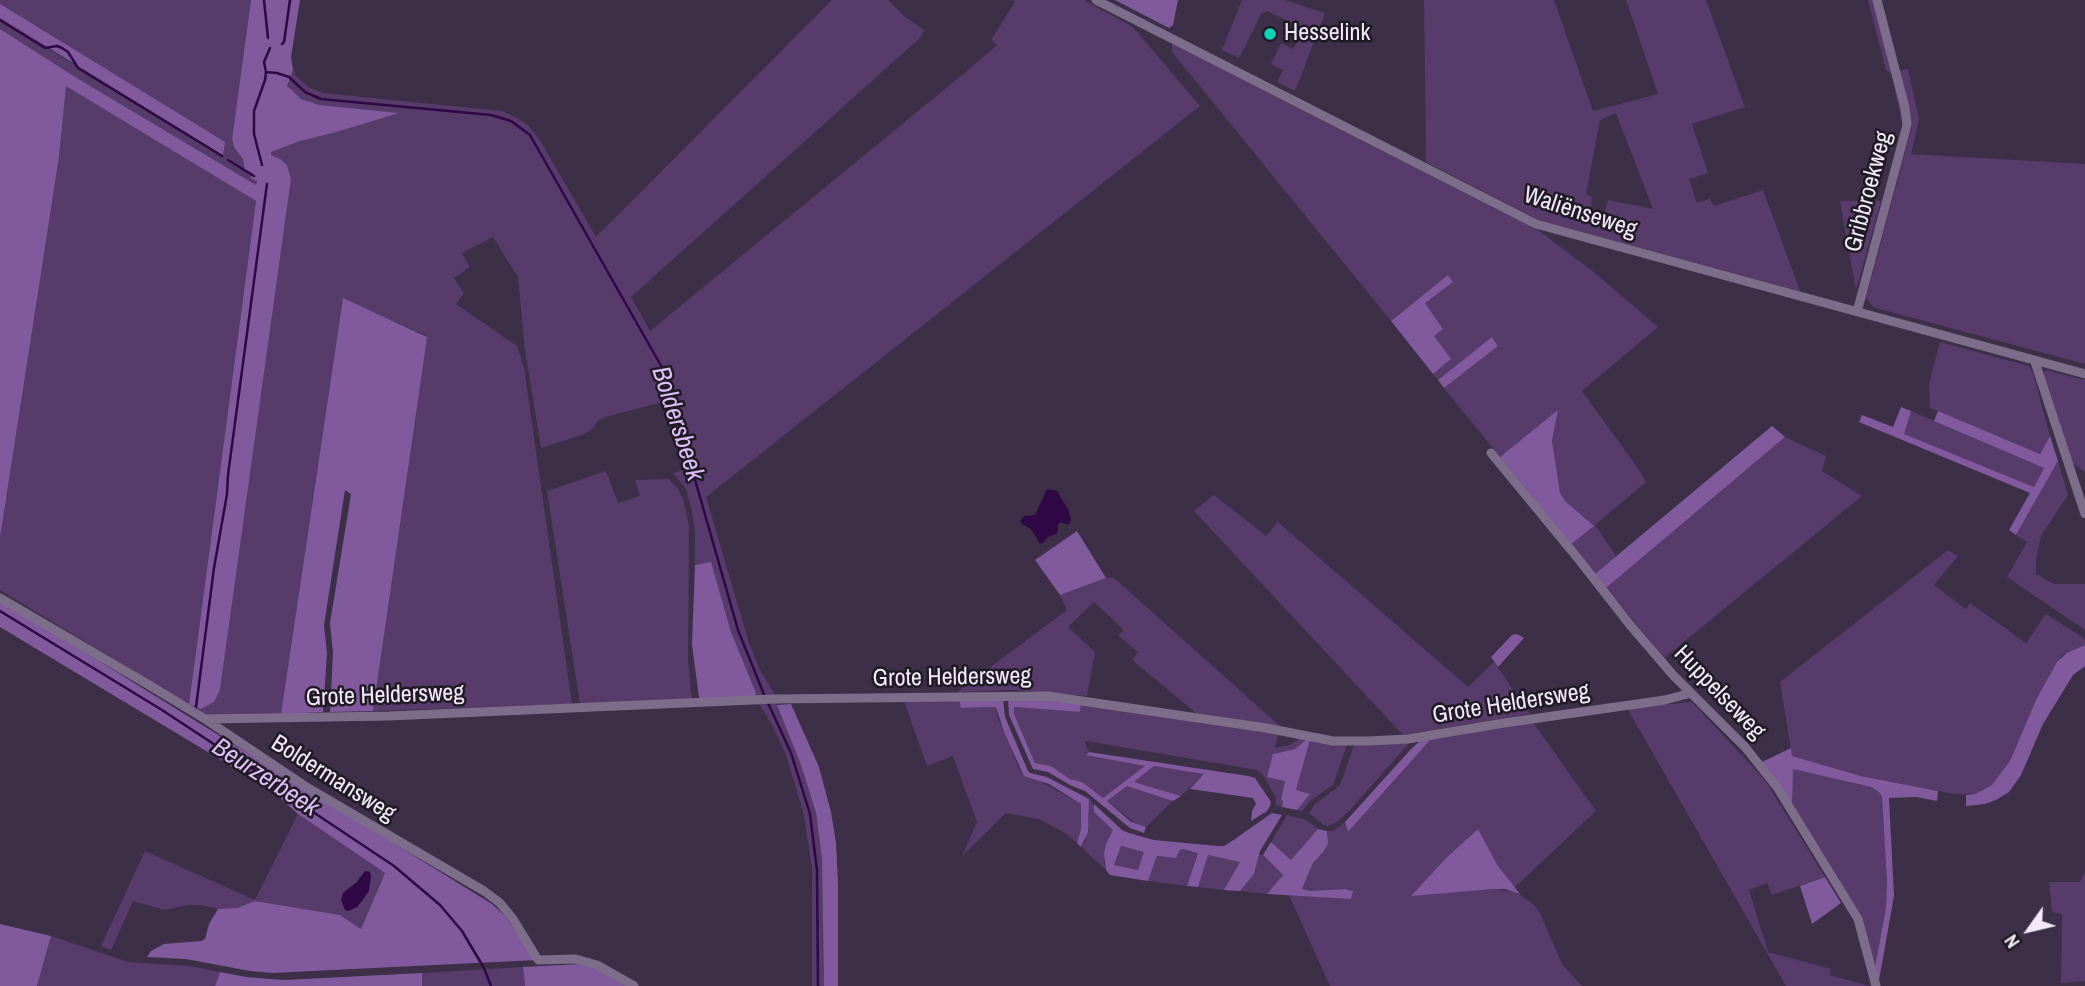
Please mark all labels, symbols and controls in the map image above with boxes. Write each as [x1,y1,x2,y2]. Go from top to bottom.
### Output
place label: Hesselink [1284,20,1370,48]
marker: Hesselink [1262,26,1278,42]
street label: Gribbroekweg [1839,129,1899,255]
street label: Waliënseweg [1520,181,1640,245]
water label: Boldersbeek [644,363,710,485]
street label: Huppelseweg [1667,640,1771,746]
street label: Grote Heldersweg [872,662,1032,694]
street label: Grote Heldersweg [1430,677,1592,731]
street label: Grote Heldersweg [305,679,465,713]
street label: Boldermansweg [266,729,400,829]
water label: Beurzerbeek [206,732,324,824]
north arrow [1994,895,2064,965]
text: N [1998,930,2026,954]

